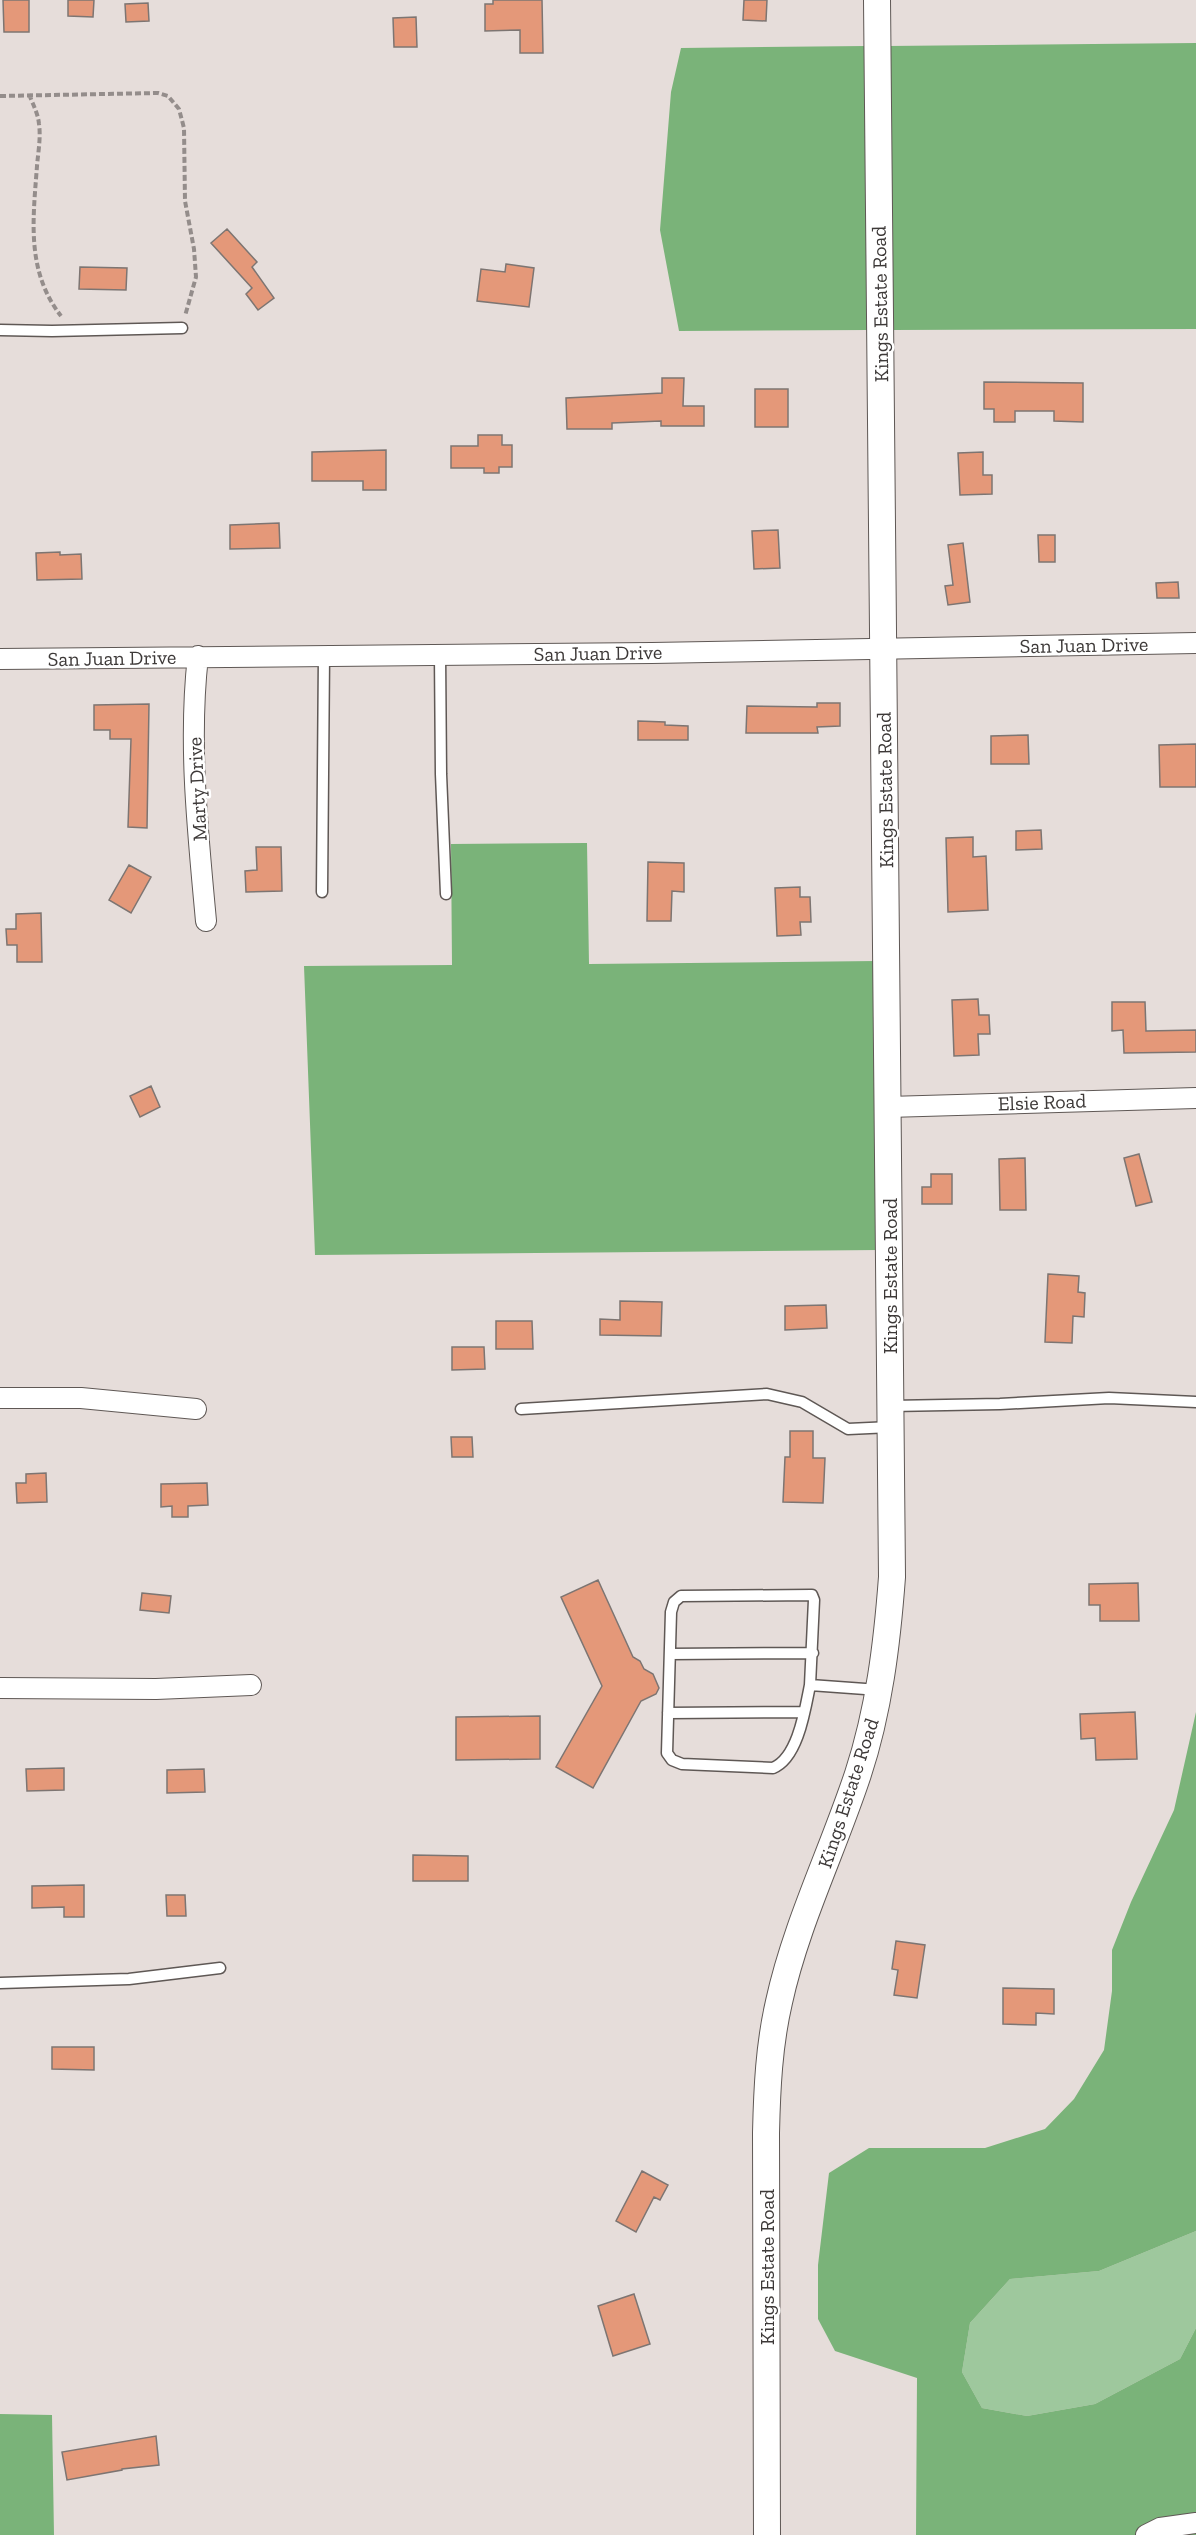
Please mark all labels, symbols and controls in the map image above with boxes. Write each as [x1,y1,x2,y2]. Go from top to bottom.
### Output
street label: Kings Estate Road [867,226,893,382]
street label: San Juan Drive [1019,632,1149,658]
street label: San Juan Drive [533,640,663,666]
street label: San Juan Drive [47,645,177,671]
street label: Kings Estate Road [872,712,898,868]
street label: Marty Drive [182,736,212,842]
street label: Elsie Road [997,1088,1087,1116]
street label: Kings Estate Road [878,1198,902,1354]
street label: Kings Estate Road [812,1715,884,1871]
street label: Kings Estate Road [755,2189,779,2345]

